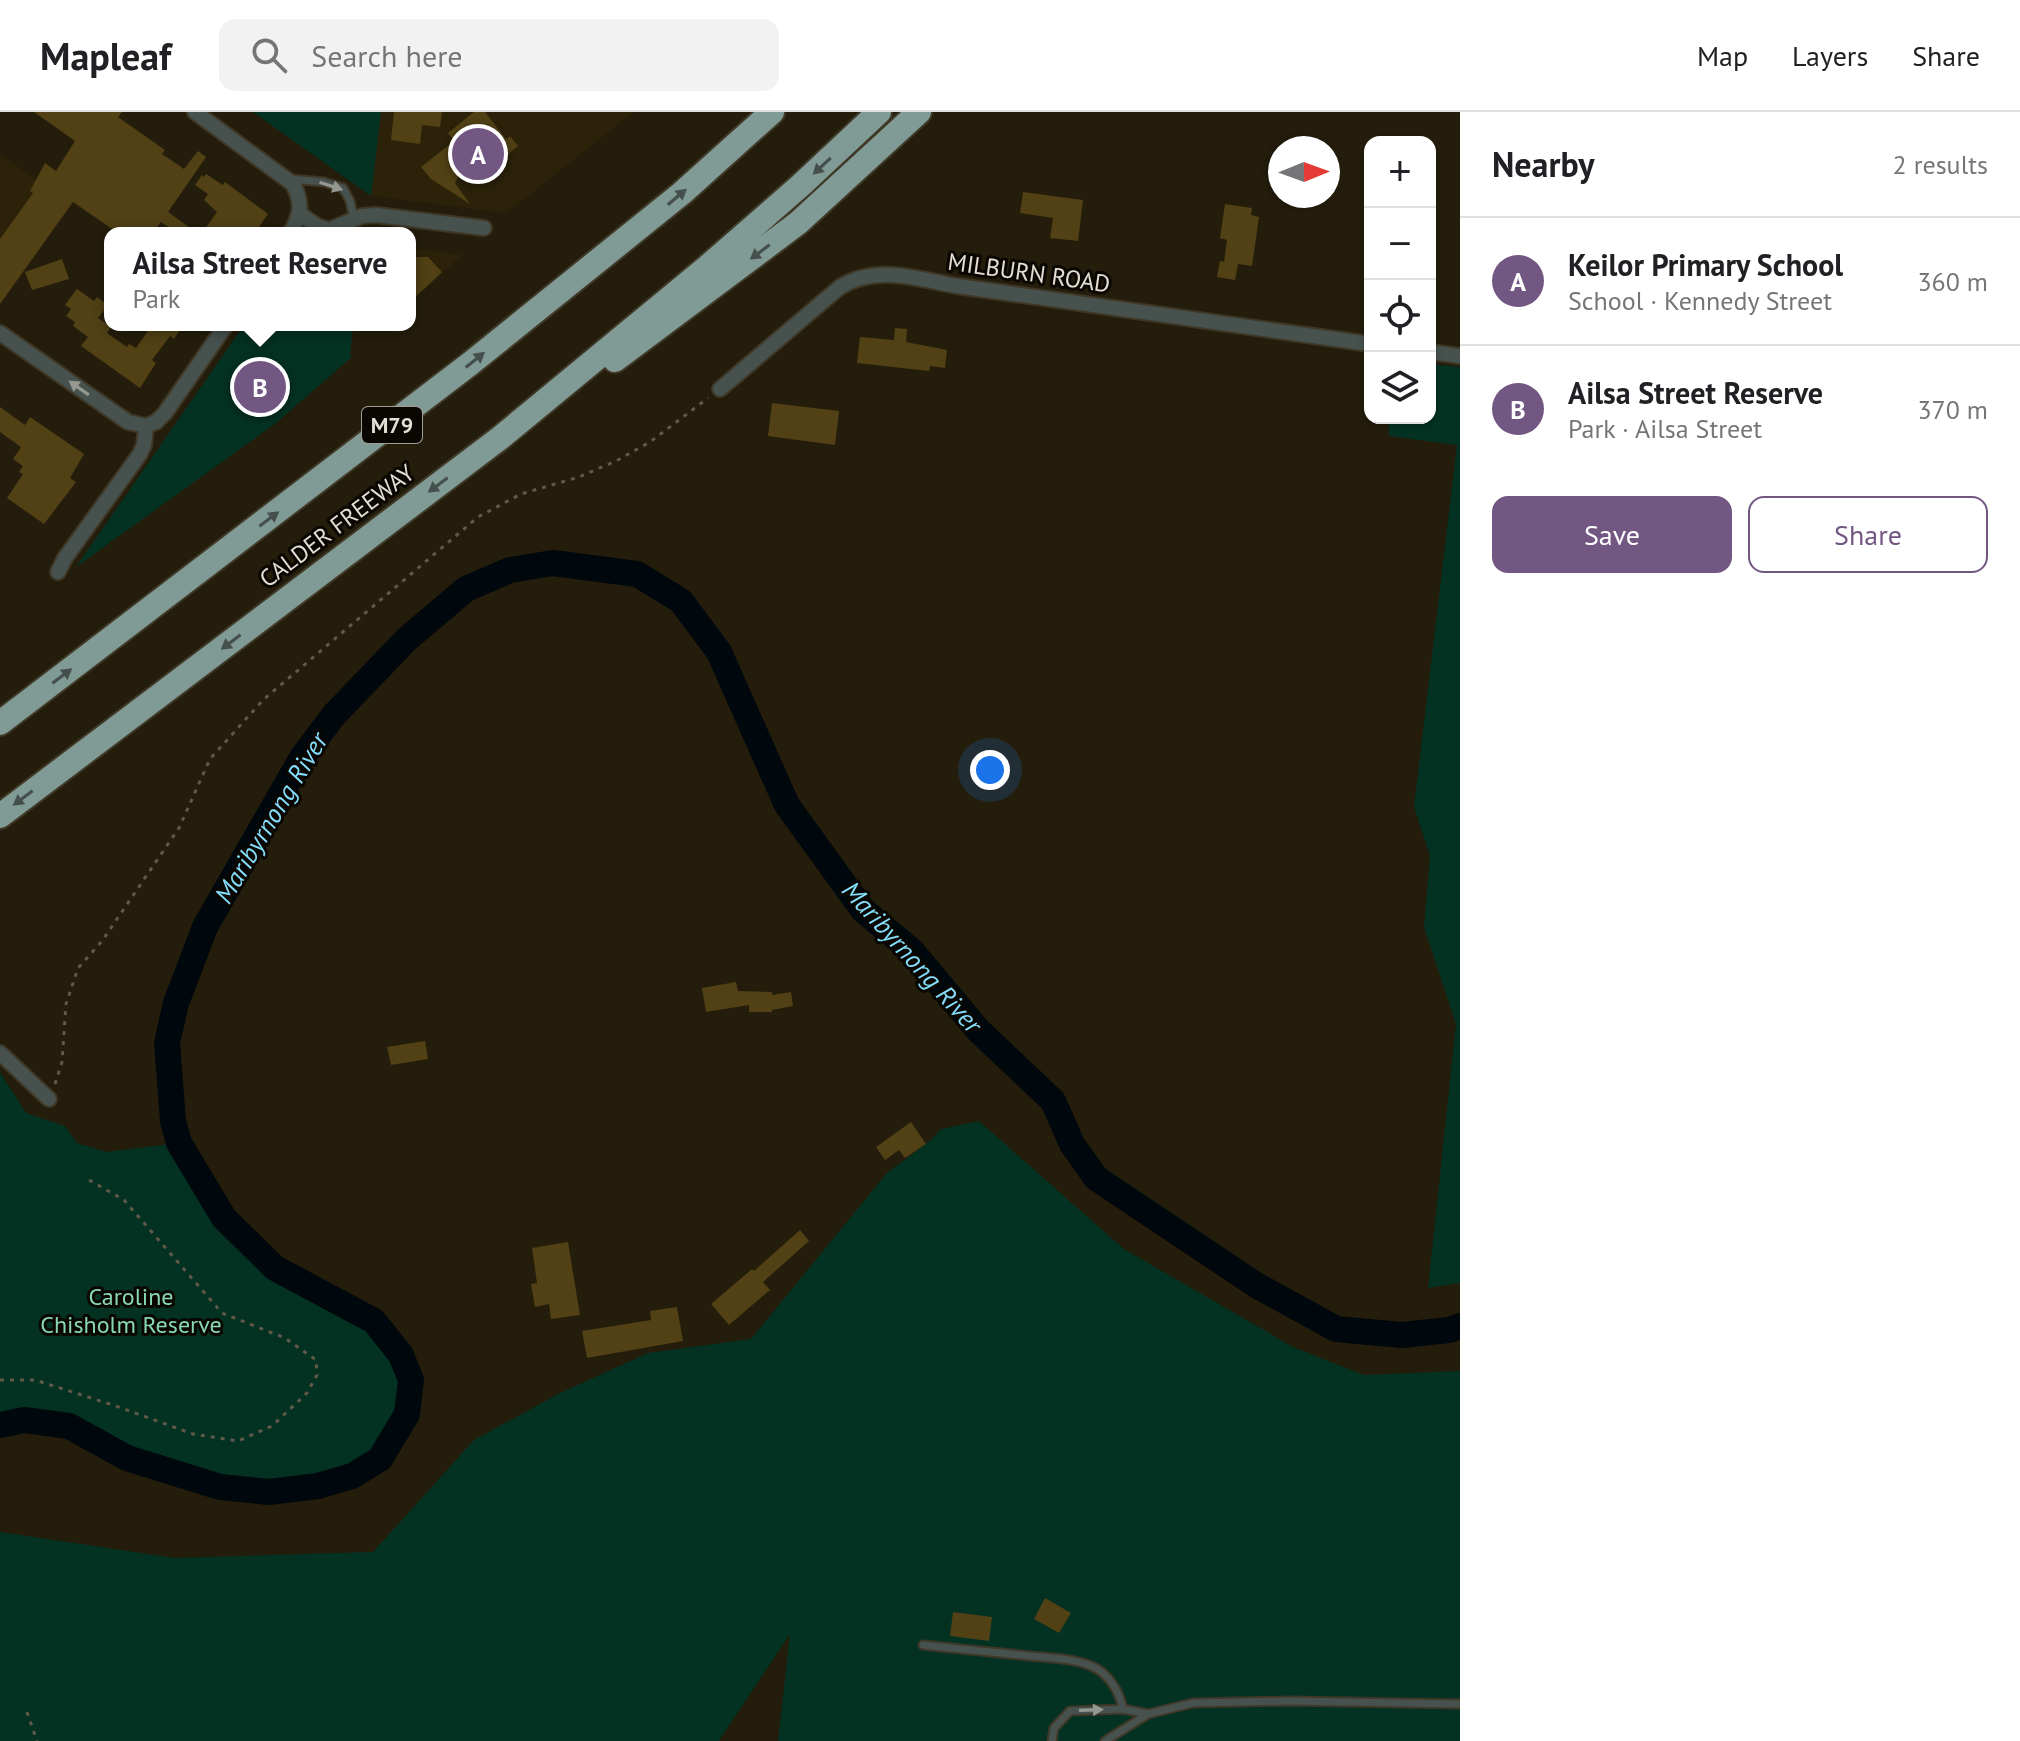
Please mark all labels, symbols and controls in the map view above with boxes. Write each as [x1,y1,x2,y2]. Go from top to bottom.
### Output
search box [219,19,779,91]
text: Mapleaf [40,31,171,80]
icon: search [247,33,291,77]
text: Search here [311,36,463,75]
text: Map [1697,37,1748,74]
text: Layers [1792,37,1868,74]
text: Share [1912,37,1980,74]
pin: A [452,124,504,184]
north arrow [1268,136,1340,208]
map controls [1364,136,1436,424]
button: + [1364,136,1436,208]
text: Nearby [1492,142,1594,186]
text: 2 results [1893,148,1988,181]
one-way arrow [813,156,832,174]
one-way arrow [319,180,343,193]
one-way arrow [667,189,687,206]
button: − [1364,208,1436,280]
popup [104,227,416,331]
text: Ailsa Street Reserve [132,243,388,282]
one-way arrow [750,243,770,259]
text: Keilor Primary School [1568,245,1843,284]
street label: MILBURN ROAD [946,246,1112,299]
text: A [1510,265,1526,298]
text: 360 m [1917,265,1988,298]
button: locate [1364,280,1436,352]
text: Park [132,282,180,315]
text: School · Kennedy Street [1568,284,1832,317]
one-way arrow [465,352,485,369]
button: layers [1364,352,1436,424]
pin: B [234,357,286,417]
text: Ailsa Street Reserve [1568,373,1823,412]
one-way arrow [68,381,89,396]
text: B [1510,393,1526,426]
text: 370 m [1917,393,1988,426]
road number: M79 [362,407,422,443]
text: Park · Ailsa Street [1568,412,1762,445]
street label: CALDER FREEWAY [253,457,421,594]
one-way arrow [428,476,448,492]
button: Save [1492,496,1732,573]
button: Share [1748,496,1988,573]
one-way arrow [259,511,279,527]
one-way arrow [221,633,241,649]
one-way arrow [52,668,72,684]
water label: Maribyrnong River [207,725,335,909]
your location [970,750,1010,790]
one-way arrow [13,790,33,806]
water label: Maribyrnong River [835,874,990,1041]
park label: Caroline Chisholm Reserve [40,1281,222,1340]
one-way arrow [1079,1703,1104,1716]

